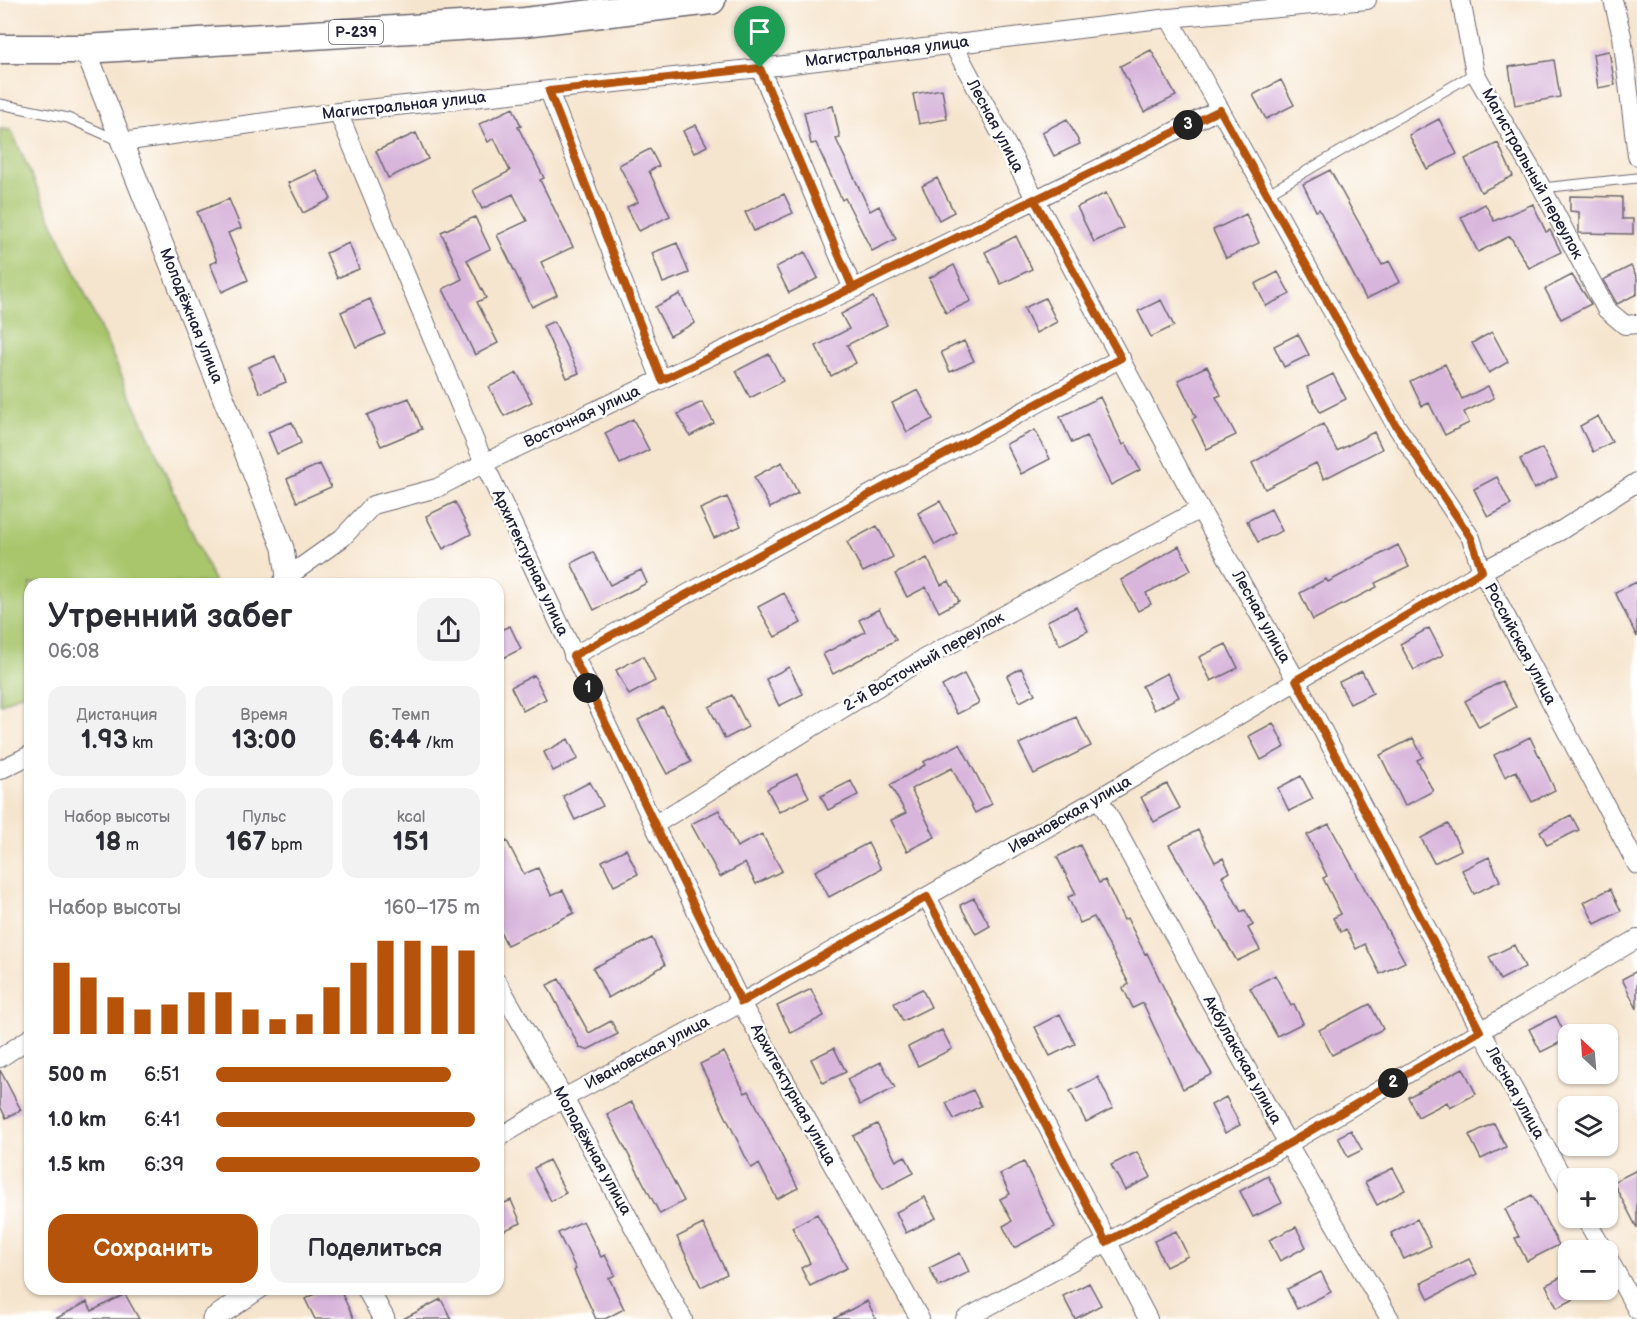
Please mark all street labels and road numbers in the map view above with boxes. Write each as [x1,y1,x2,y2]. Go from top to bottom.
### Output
road number: Р-239 [329,20,383,44]
street label: Магистральная улица [804,32,970,71]
street label: Лесная улица [962,75,1028,176]
street label: Магистральный переулок [1477,85,1587,263]
street label: Магистральная улица [321,88,487,124]
street label: Молодёжная улица [155,246,227,387]
street label: Восточная улица [521,382,644,452]
street label: Архитектурная улица [487,486,573,640]
street label: Лесная улица [1227,567,1295,667]
street label: Российская улица [1480,580,1560,709]
street label: 2-й Восточный переулок [840,608,1008,716]
street label: Ивановская улица [1005,772,1135,858]
street label: Акбулакская улица [1198,991,1286,1128]
street label: Ивановская улица [581,1012,713,1094]
street label: Архитектурная улица [746,1020,840,1170]
street label: Лесная улица [1481,1043,1549,1143]
street label: Молодёжная улица [549,1083,636,1219]

